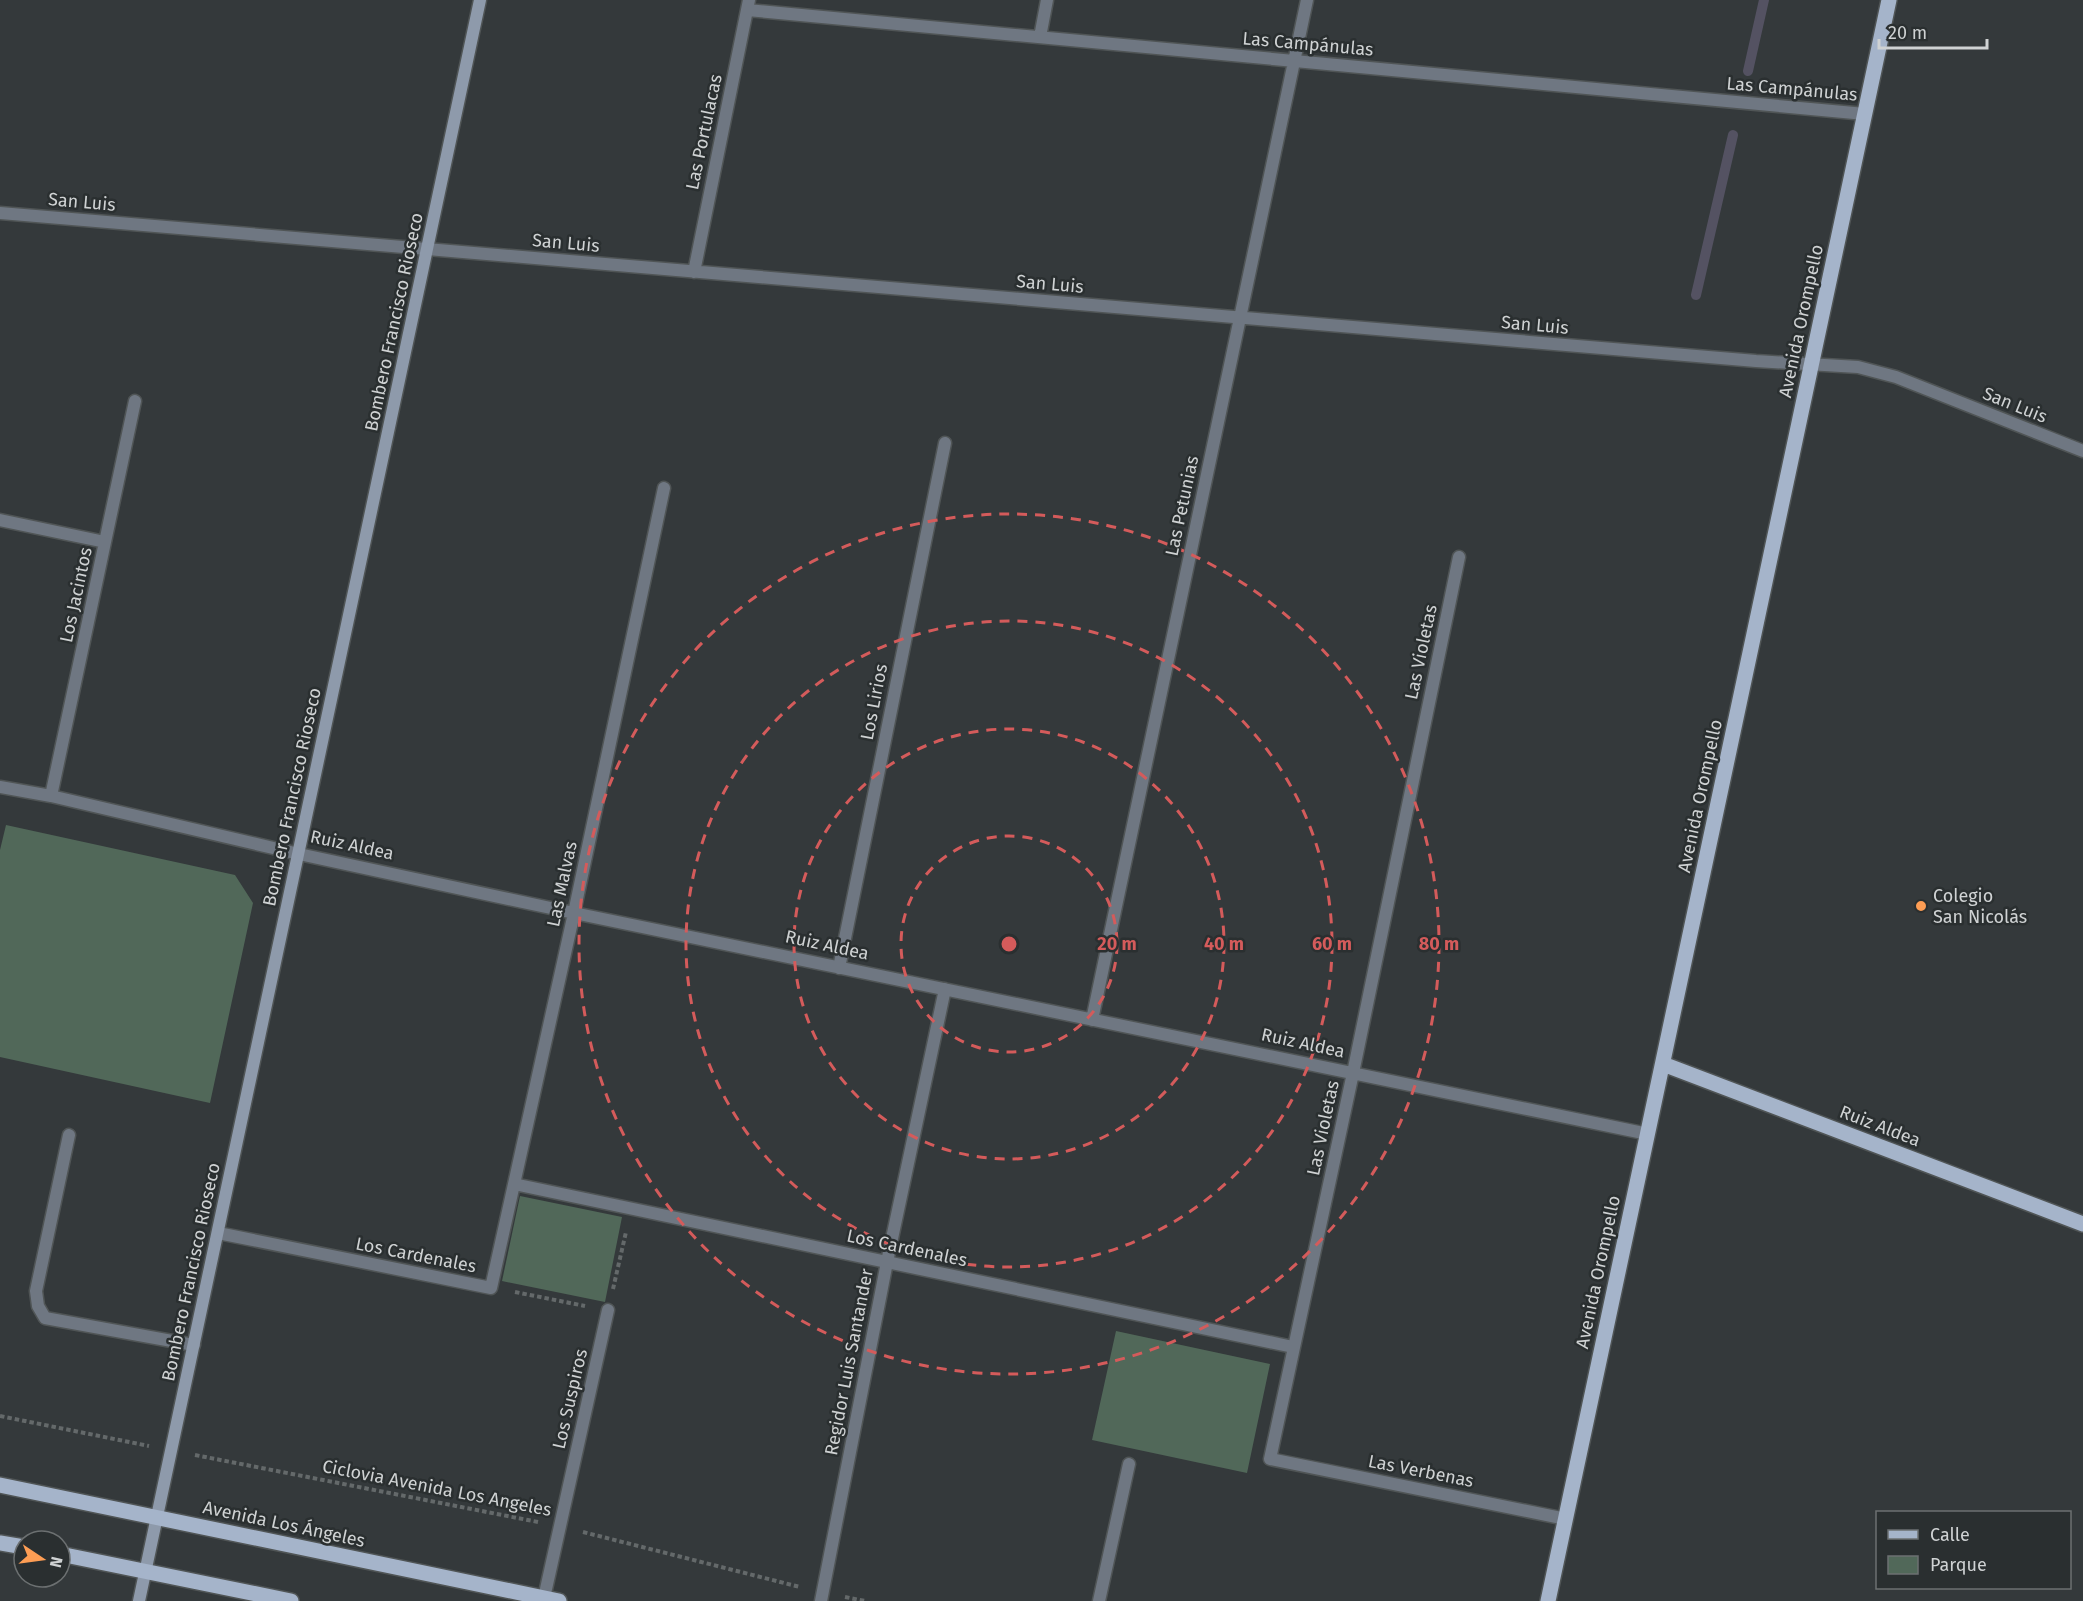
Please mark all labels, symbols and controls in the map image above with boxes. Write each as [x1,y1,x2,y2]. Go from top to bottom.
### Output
scale bar [1879,12,1987,50]
text: 20 m [1888,22,1927,44]
street label: Las Campánulas [1242,27,1374,61]
street label: Las Portulacas [681,72,727,192]
street label: Las Campánulas [1726,72,1858,106]
street label: San Luis [47,188,117,216]
street label: Bombero Francisco Rioseco [360,211,428,433]
street label: San Luis [531,229,601,257]
street label: Avenida Orompello [1774,242,1828,400]
street label: San Luis [1015,270,1085,298]
street label: San Luis [1500,311,1570,339]
street label: San Luis [1980,382,2050,428]
street label: Las Petunias [1161,454,1203,558]
street label: Los Jacintos [55,545,97,645]
street label: Las Violetas [1400,602,1442,702]
street label: Los Lirios [856,662,892,742]
street label: Bombero Francisco Rioseco [258,686,326,908]
street label: Avenida Orompello [1673,717,1727,875]
street label: Ruiz Aldea [308,825,396,865]
street label: Las Malvas [542,839,582,929]
place label: Colegio San Nicolás [1933,885,2027,928]
marker: Colegio San Nicolás [1914,899,1928,913]
street label: Ruiz Aldea [783,925,871,965]
text: 20 m [1097,933,1137,955]
text: 40 m [1204,933,1244,955]
text: 60 m [1312,933,1352,955]
text: 80 m [1419,933,1459,955]
centre of rings [999,934,1019,954]
street label: Ruiz Aldea [1259,1023,1347,1063]
street label: Las Violetas [1302,1078,1344,1178]
street label: Ruiz Aldea [1836,1101,1924,1151]
street label: Bombero Francisco Rioseco [157,1161,225,1383]
street label: Avenida Orompello [1571,1193,1625,1351]
street label: Los Cardenales [845,1225,969,1271]
street label: Los Cardenales [354,1233,478,1277]
street label: Regidor Luis Santander [820,1267,878,1457]
street label: Los Suspiros [548,1347,592,1451]
street label: Las Verbenas [1366,1450,1476,1492]
street label: Ciclovia Avenida Los Angeles [320,1455,554,1521]
street label: Avenida Los Ángeles [201,1495,367,1552]
legend [1876,1511,2071,1589]
text: Calle [1930,1524,1970,1546]
north arrow [12,1529,72,1589]
text: Parque [1930,1554,1987,1576]
text: N [46,1555,67,1570]

